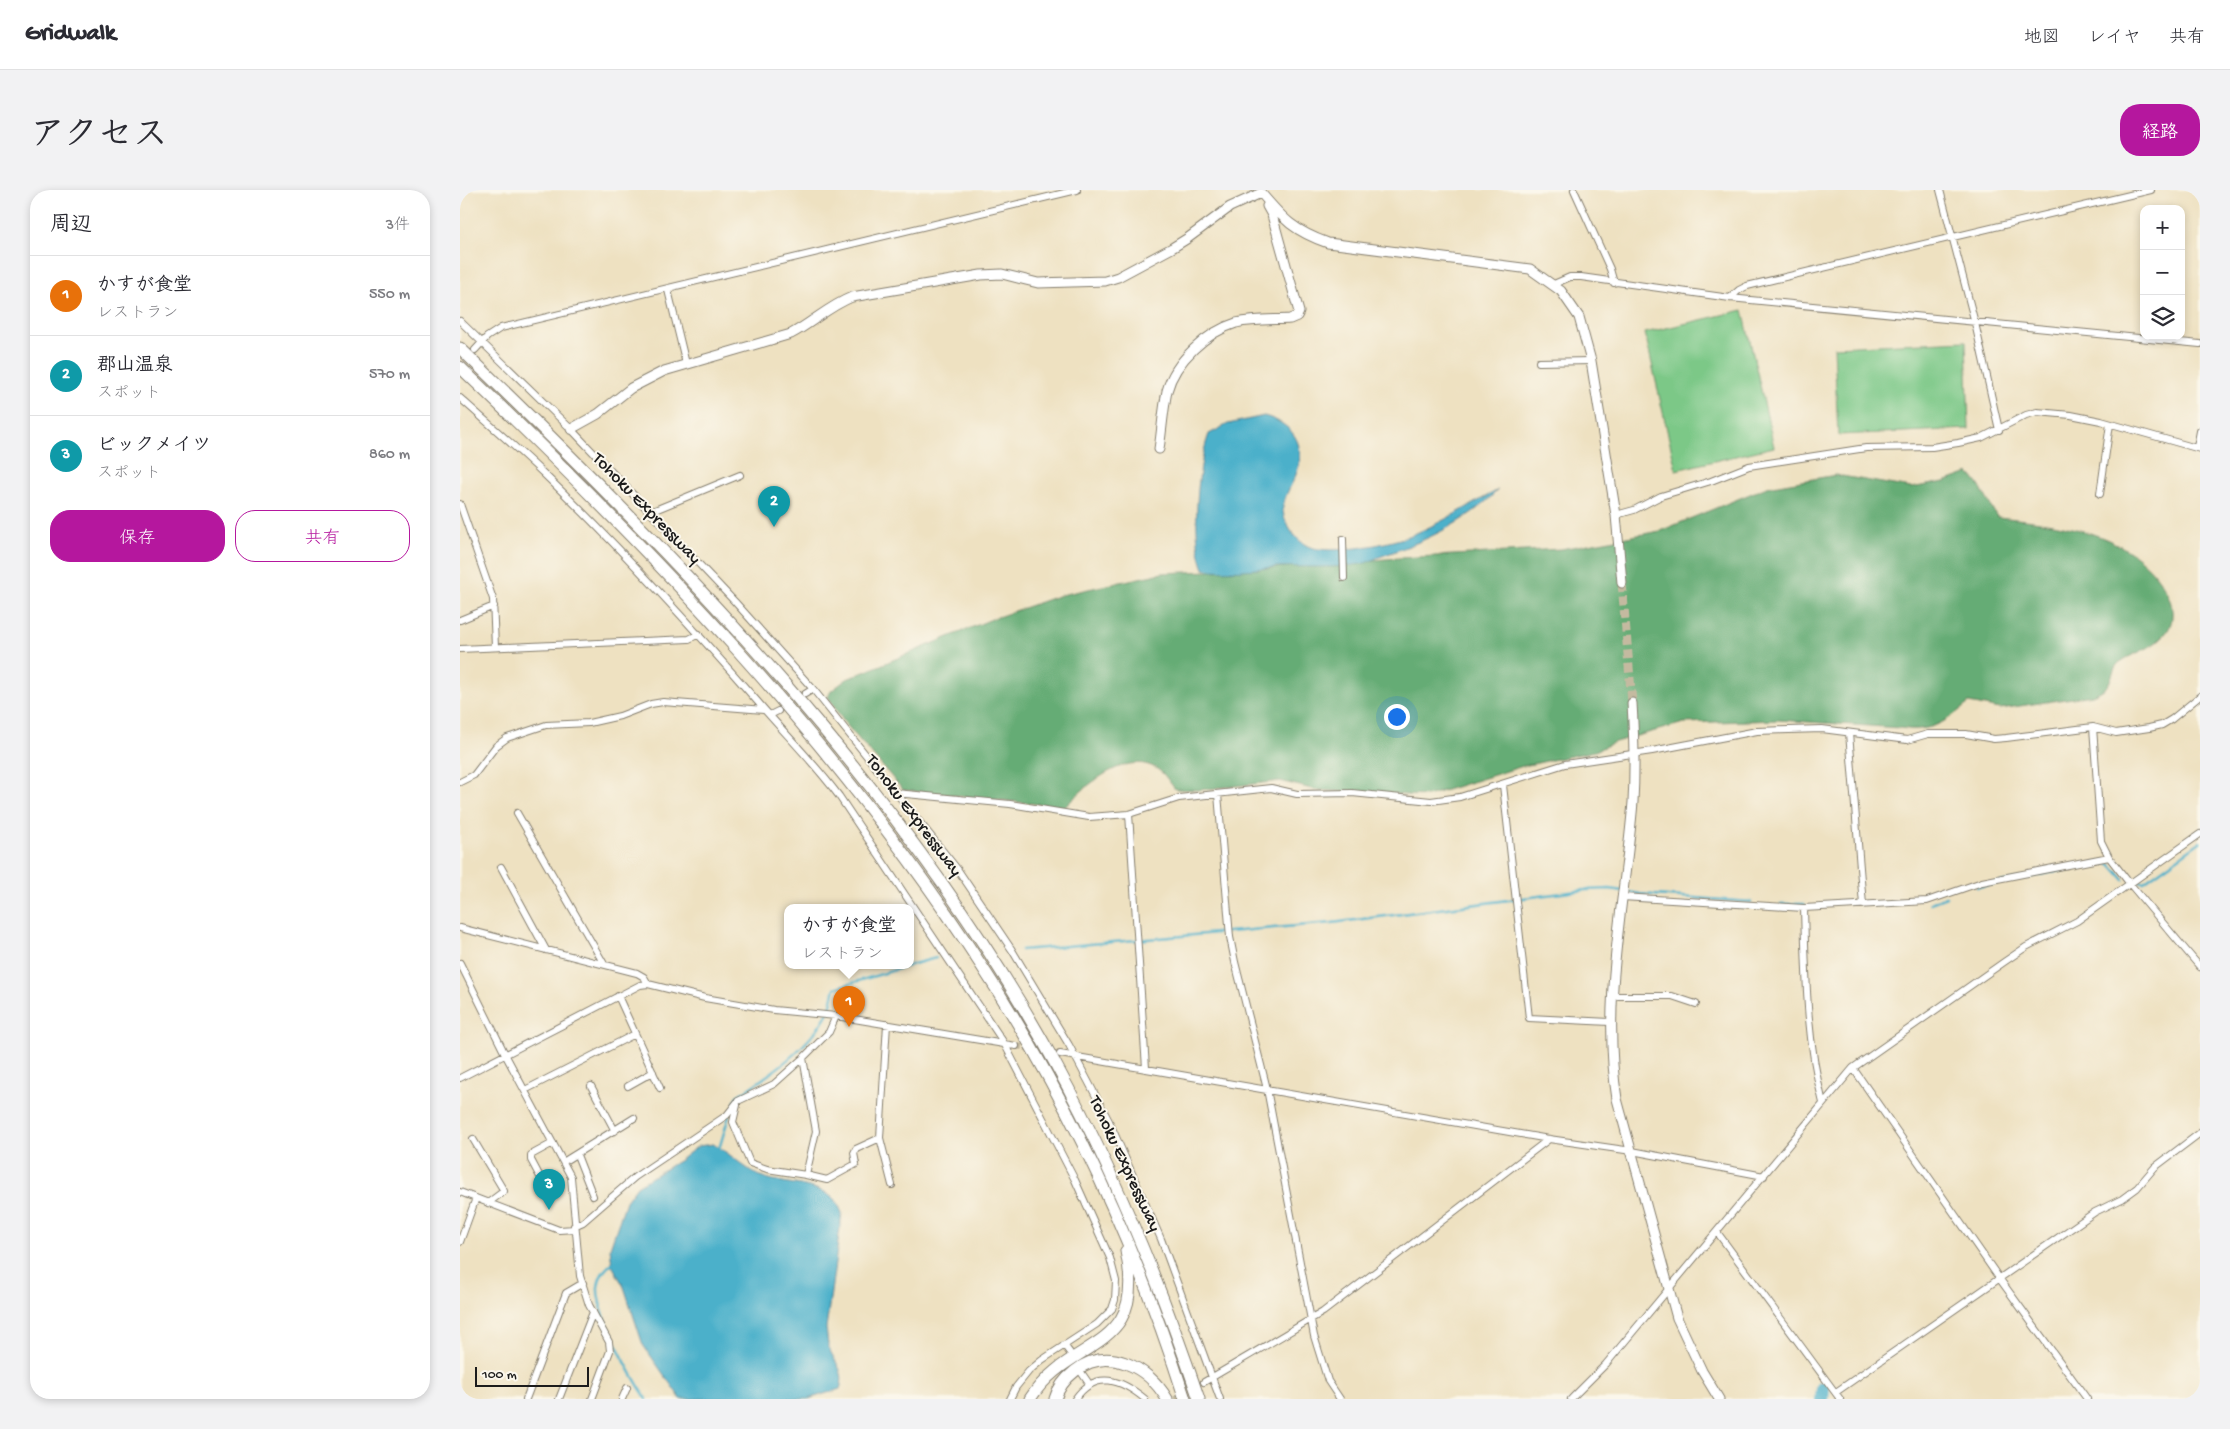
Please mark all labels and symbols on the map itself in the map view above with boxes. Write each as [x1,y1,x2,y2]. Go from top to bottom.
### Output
street label: Tohoku Expressway [587,448,705,569]
pin: 2 [758,486,790,527]
your location [1384,704,1410,730]
street label: Tohoku Expressway [860,750,966,881]
pin: 1 [833,986,865,1027]
street label: Tohoku Expressway [1083,1092,1165,1235]
pin: 3 [533,1169,565,1210]
scale bar [475,1364,589,1387]

